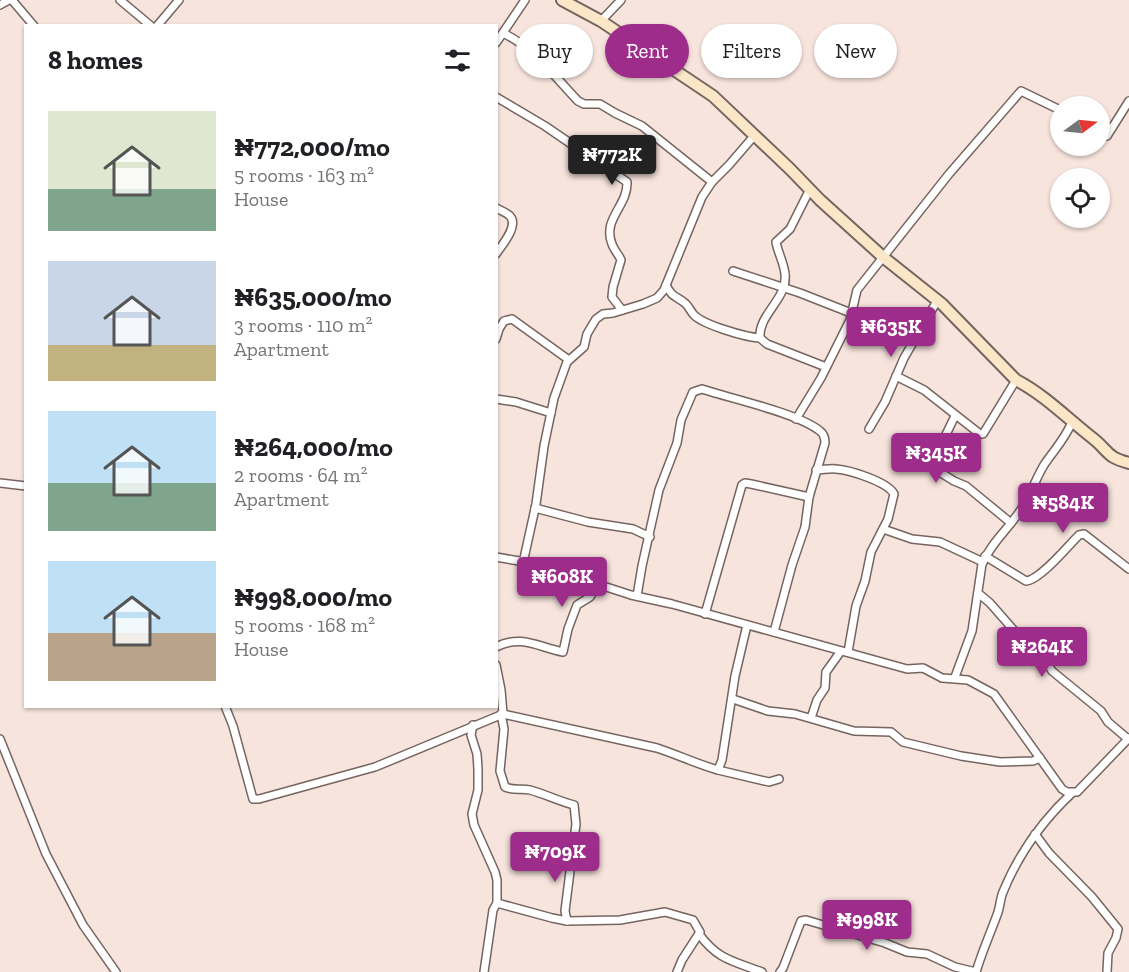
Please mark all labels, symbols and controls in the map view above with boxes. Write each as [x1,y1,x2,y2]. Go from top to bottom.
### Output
chip: Buy [516,24,593,78]
chip: Rent [605,24,689,78]
chip: Filters [701,24,802,78]
chip: New [814,24,897,78]
text: 8 homes [48,44,143,76]
icon: filters [441,44,474,77]
north arrow [1050,96,1110,156]
map controls [1050,96,1110,228]
text: ₦772,000/mo [234,131,390,163]
icon: home [96,135,168,207]
pin: ₦772K [570,135,654,186]
text: ₦772K [582,142,642,166]
text: 5 rooms · 163 m² [234,163,374,187]
button: locate [1050,168,1110,228]
text: House [234,187,288,211]
text: ₦635,000/mo [234,281,392,313]
icon: home [96,285,168,357]
pin: ₦635K [849,307,933,358]
text: 3 rooms · 110 m² [234,313,372,337]
text: ₦635K [861,314,921,338]
text: Apartment [234,337,329,361]
text: ₦264,000/mo [234,431,393,463]
pin: ₦345K [894,433,978,484]
icon: home [96,435,168,507]
text: ₦345K [905,440,967,464]
text: 2 rooms · 64 m² [234,463,367,487]
pin: ₦584K [1021,483,1105,534]
text: Apartment [234,487,329,511]
text: ₦584K [1032,490,1094,514]
pin: ₦608K [520,557,604,608]
text: ₦608K [531,564,593,588]
text: ₦998,000/mo [234,581,392,613]
icon: home [96,585,168,657]
text: 5 rooms · 168 m² [234,613,375,637]
pin: ₦264K [1000,627,1084,678]
text: ₦264K [1011,634,1073,658]
text: House [234,637,288,661]
pin: ₦709K [513,832,597,883]
text: ₦709K [524,839,586,863]
pin: ₦998K [825,900,909,951]
text: ₦998K [836,907,898,931]

